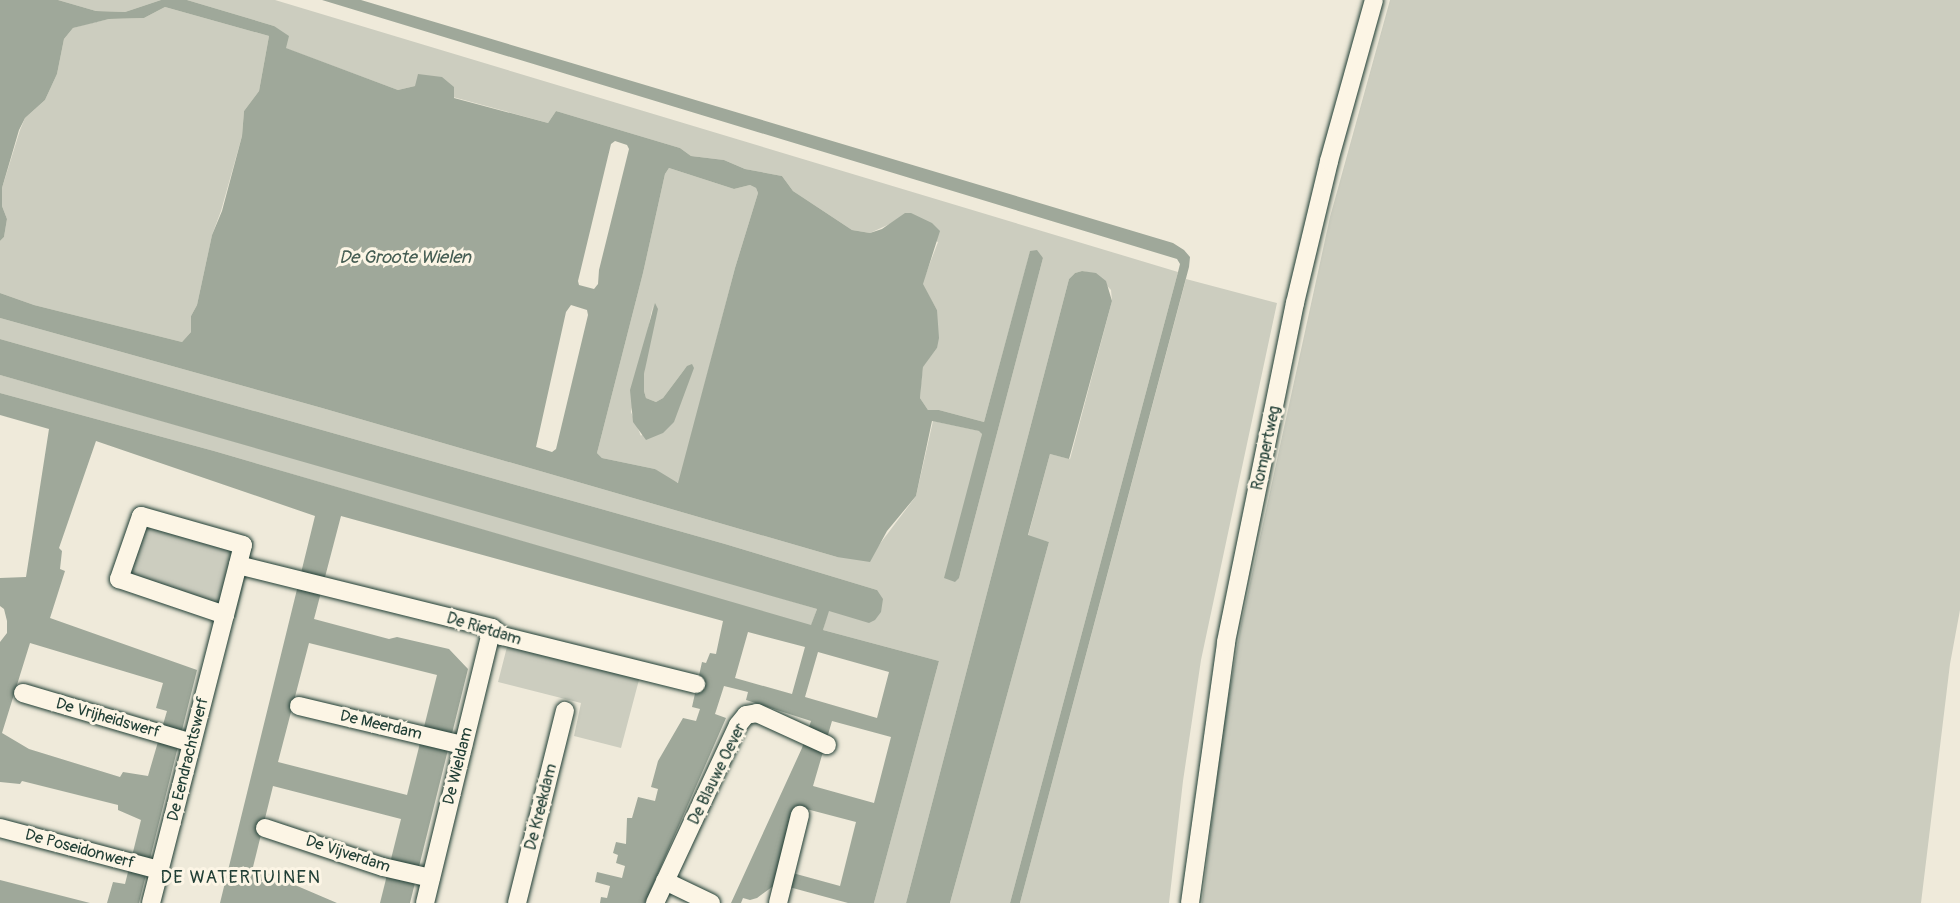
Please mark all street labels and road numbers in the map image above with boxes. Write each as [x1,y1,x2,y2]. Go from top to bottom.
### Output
street label: Rompertweg [1248,404,1284,492]
street label: De Rietdam [444,609,524,649]
street label: De Vrijheidswerf [54,694,162,742]
street label: De Eendrachtswerf [163,695,213,823]
street label: De Meerdam [338,706,424,744]
street label: De Blauwe Oever [684,720,750,828]
street label: De Wieldam [439,725,477,807]
street label: De Kreekdam [521,762,561,852]
street label: De Poseidonwerf [23,825,137,873]
street label: De Vijverdam [303,831,393,877]

